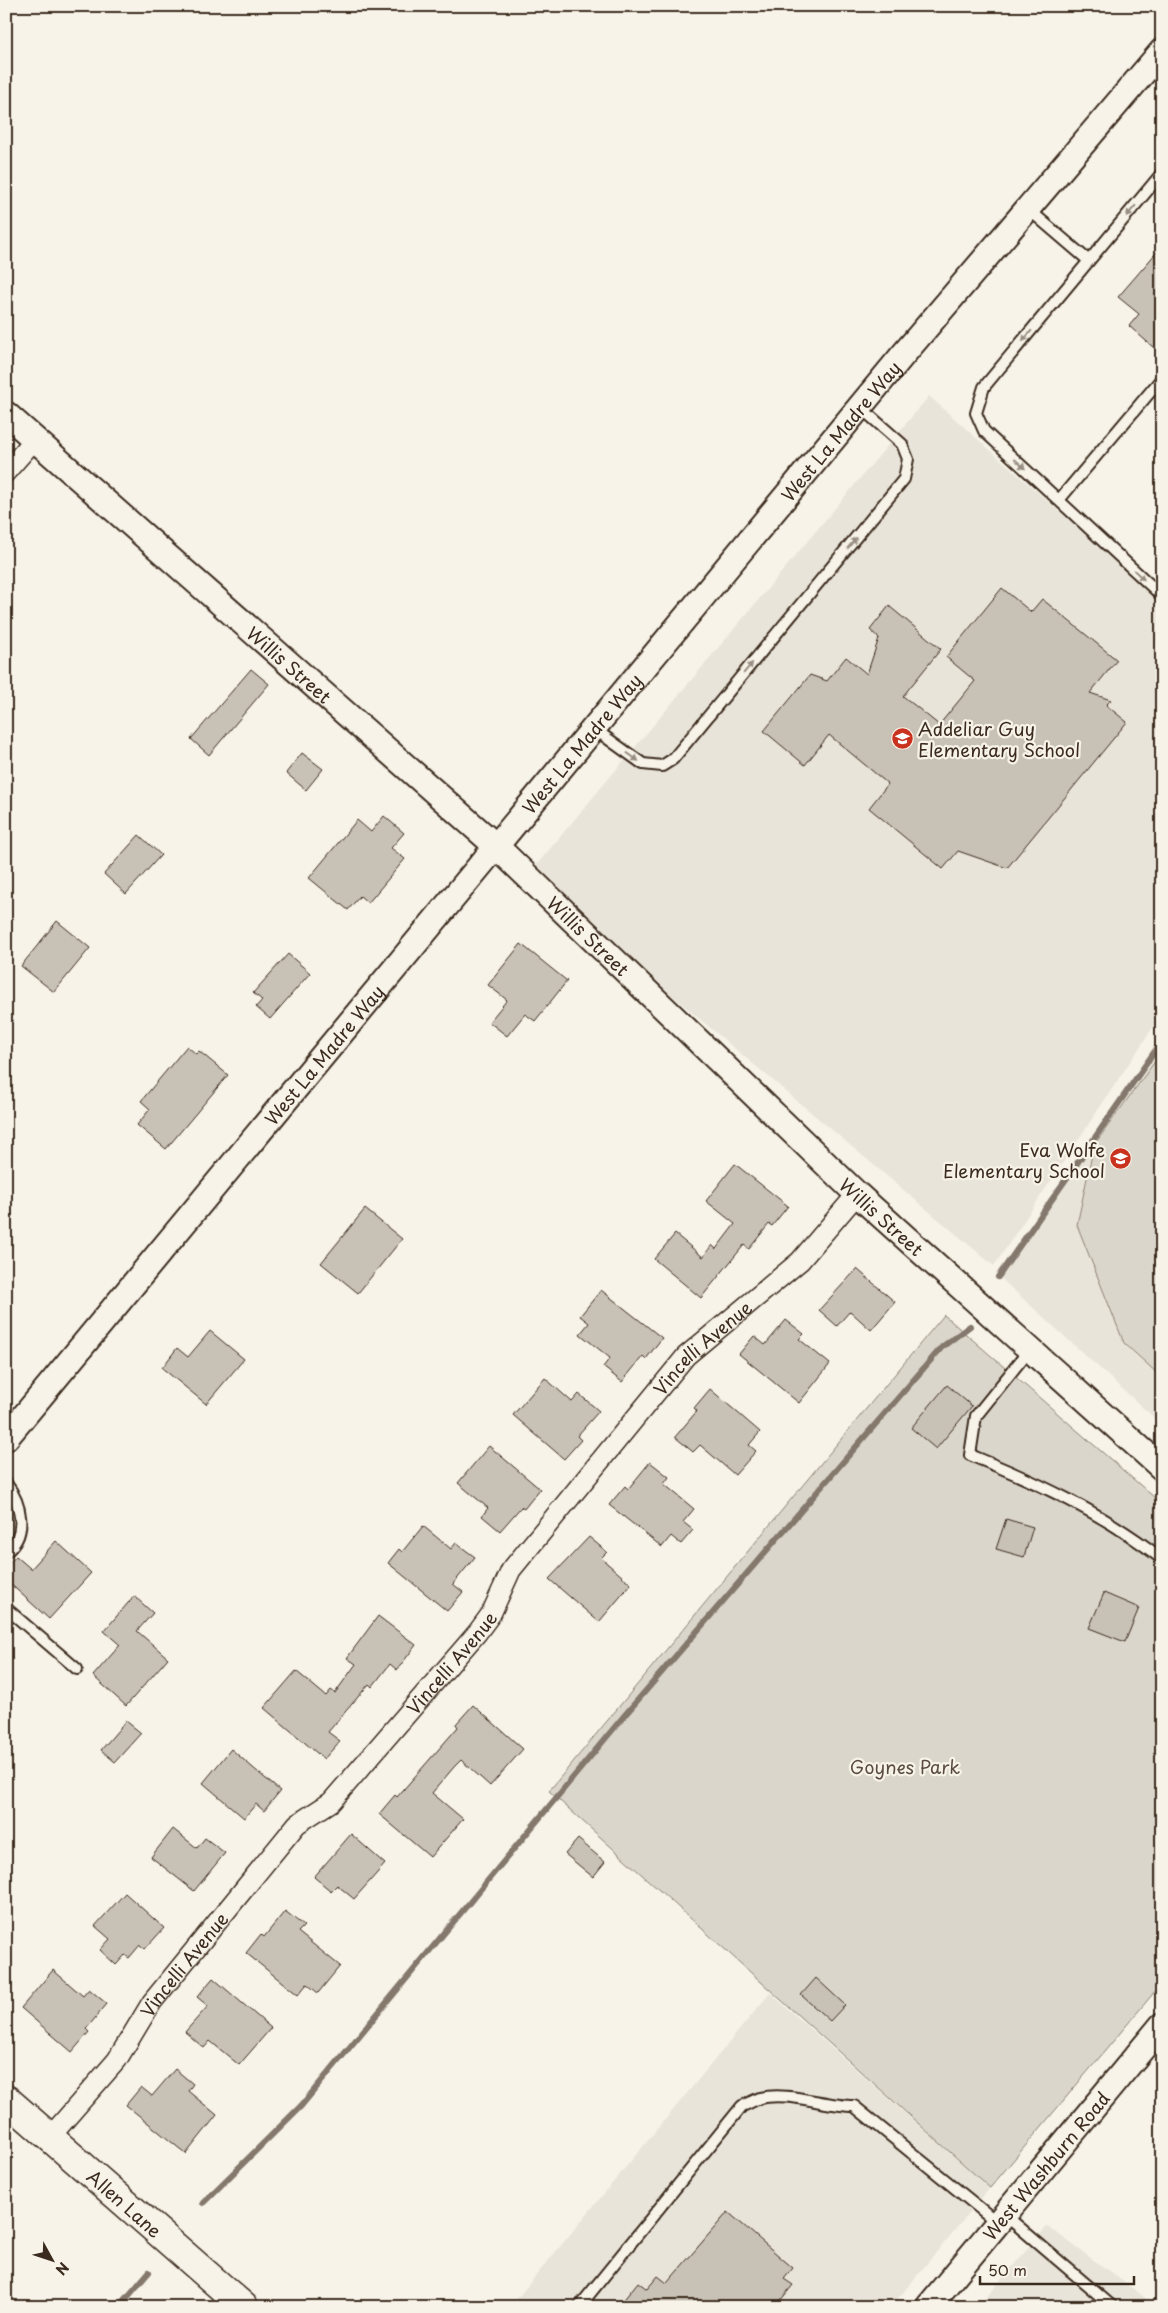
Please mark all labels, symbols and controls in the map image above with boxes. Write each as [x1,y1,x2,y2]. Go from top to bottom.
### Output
one-way arrow [1125,204,1136,217]
one-way arrow [1021,329,1032,342]
street label: West La Madre Way [774,354,907,507]
one-way arrow [1014,459,1026,470]
one-way arrow [846,537,857,550]
one-way arrow [1133,569,1145,581]
street label: Willis Street [241,619,338,709]
one-way arrow [742,663,754,675]
street label: West La Madre Way [515,667,648,819]
place label: Addeliar Guy Elementary School [918,715,1080,763]
school or university icon: Addeliar Guy Elementary School [890,726,914,750]
one-way arrow [626,752,640,762]
street label: Willis Street [541,889,636,982]
street label: West La Madre Way [257,978,390,1131]
place label: Eva Wolfe Elementary School [943,1136,1105,1184]
school or university icon: Eva Wolfe Elementary School [1109,1147,1133,1171]
street label: Willis Street [834,1171,930,1262]
street label: Vincelli Avenue [646,1294,757,1400]
street label: Vincelli Avenue [399,1605,503,1720]
park label: Goynes Park [850,1753,960,1780]
street label: Vincelli Avenue [133,1906,234,2021]
street label: West Washburn Road [976,2085,1115,2246]
street label: Allen Lane [82,2163,168,2243]
north arrow [28,2236,78,2286]
scale bar [980,2253,1134,2285]
text: N [51,2258,74,2280]
text: 50 m [988,2258,1027,2281]

